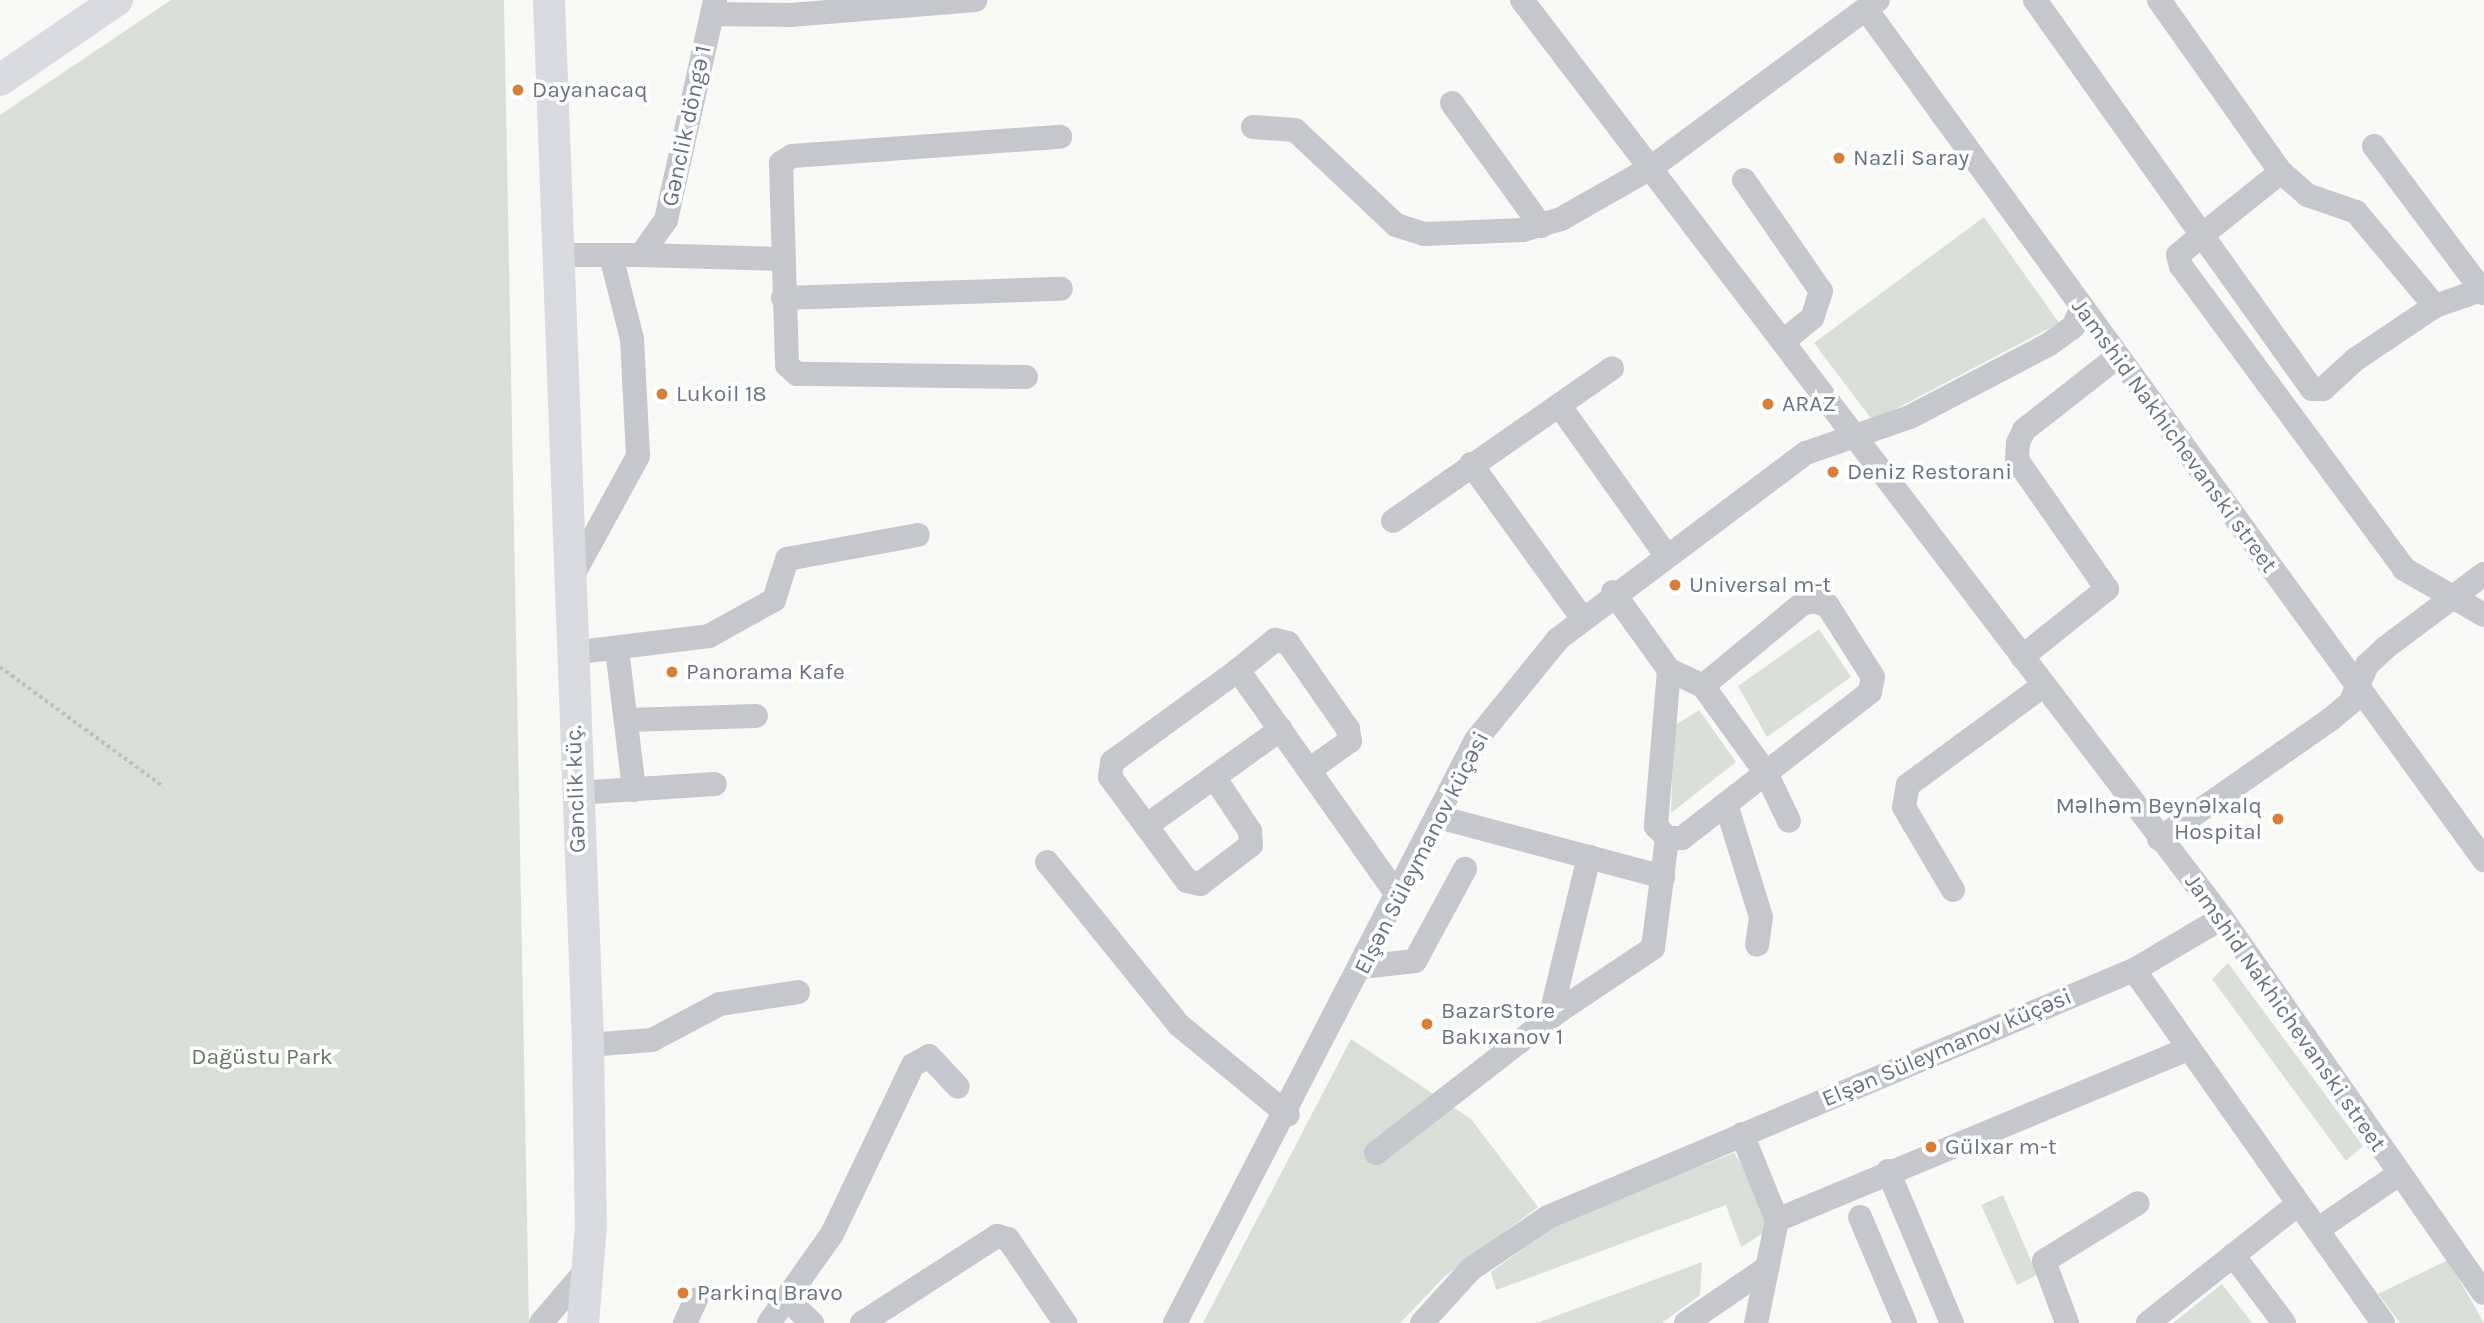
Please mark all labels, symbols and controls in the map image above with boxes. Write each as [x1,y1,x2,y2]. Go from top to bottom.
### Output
street label: Gənclik döngə 1 [656,43,718,209]
place label: Dayanacaq [532,76,648,104]
marker: Dayanacaq [510,82,526,98]
place label: Nazli Saray [1853,144,1969,172]
marker: Nazli Saray [1831,150,1847,166]
street label: Jamshid Nakhichevanski street [2065,294,2283,578]
place label: Lukoil 18 [676,380,767,408]
marker: Lukoil 18 [654,386,670,402]
place label: ARAZ [1782,390,1836,418]
marker: ARAZ [1760,396,1776,412]
place label: Deniz Restorani [1847,458,2012,486]
marker: Deniz Restorani [1825,464,1841,480]
place label: Universal m-t [1689,571,1831,599]
marker: Universal m-t [1667,577,1683,593]
place label: Panorama Kafe [686,658,845,686]
marker: Panorama Kafe [664,664,680,680]
street label: Gənclik küç. [560,725,592,853]
street label: Elşən Süleymanov küçəsi [1349,727,1495,979]
place label: Məlhəm Beynəlxalq Hospital [2055,792,2262,846]
marker: Məlhəm Beynəlxalq Hospital [2268,809,2288,829]
street label: Jamshid Nakhichevanski street [2179,869,2391,1157]
street label: Elşən Süleymanov küçəsi [1818,983,2076,1113]
place label: BazarStore Bakıxanov 1 [1441,997,1563,1051]
marker: BazarStore Bakıxanov 1 [1419,1016,1435,1032]
park label: Dağüstu Park [191,1043,333,1071]
place label: Gülxar m-t [1945,1133,2057,1161]
marker: Gülxar m-t [1923,1139,1939,1155]
place label: Parkinq Bravo [697,1279,843,1307]
marker: Parkinq Bravo [675,1285,691,1301]

